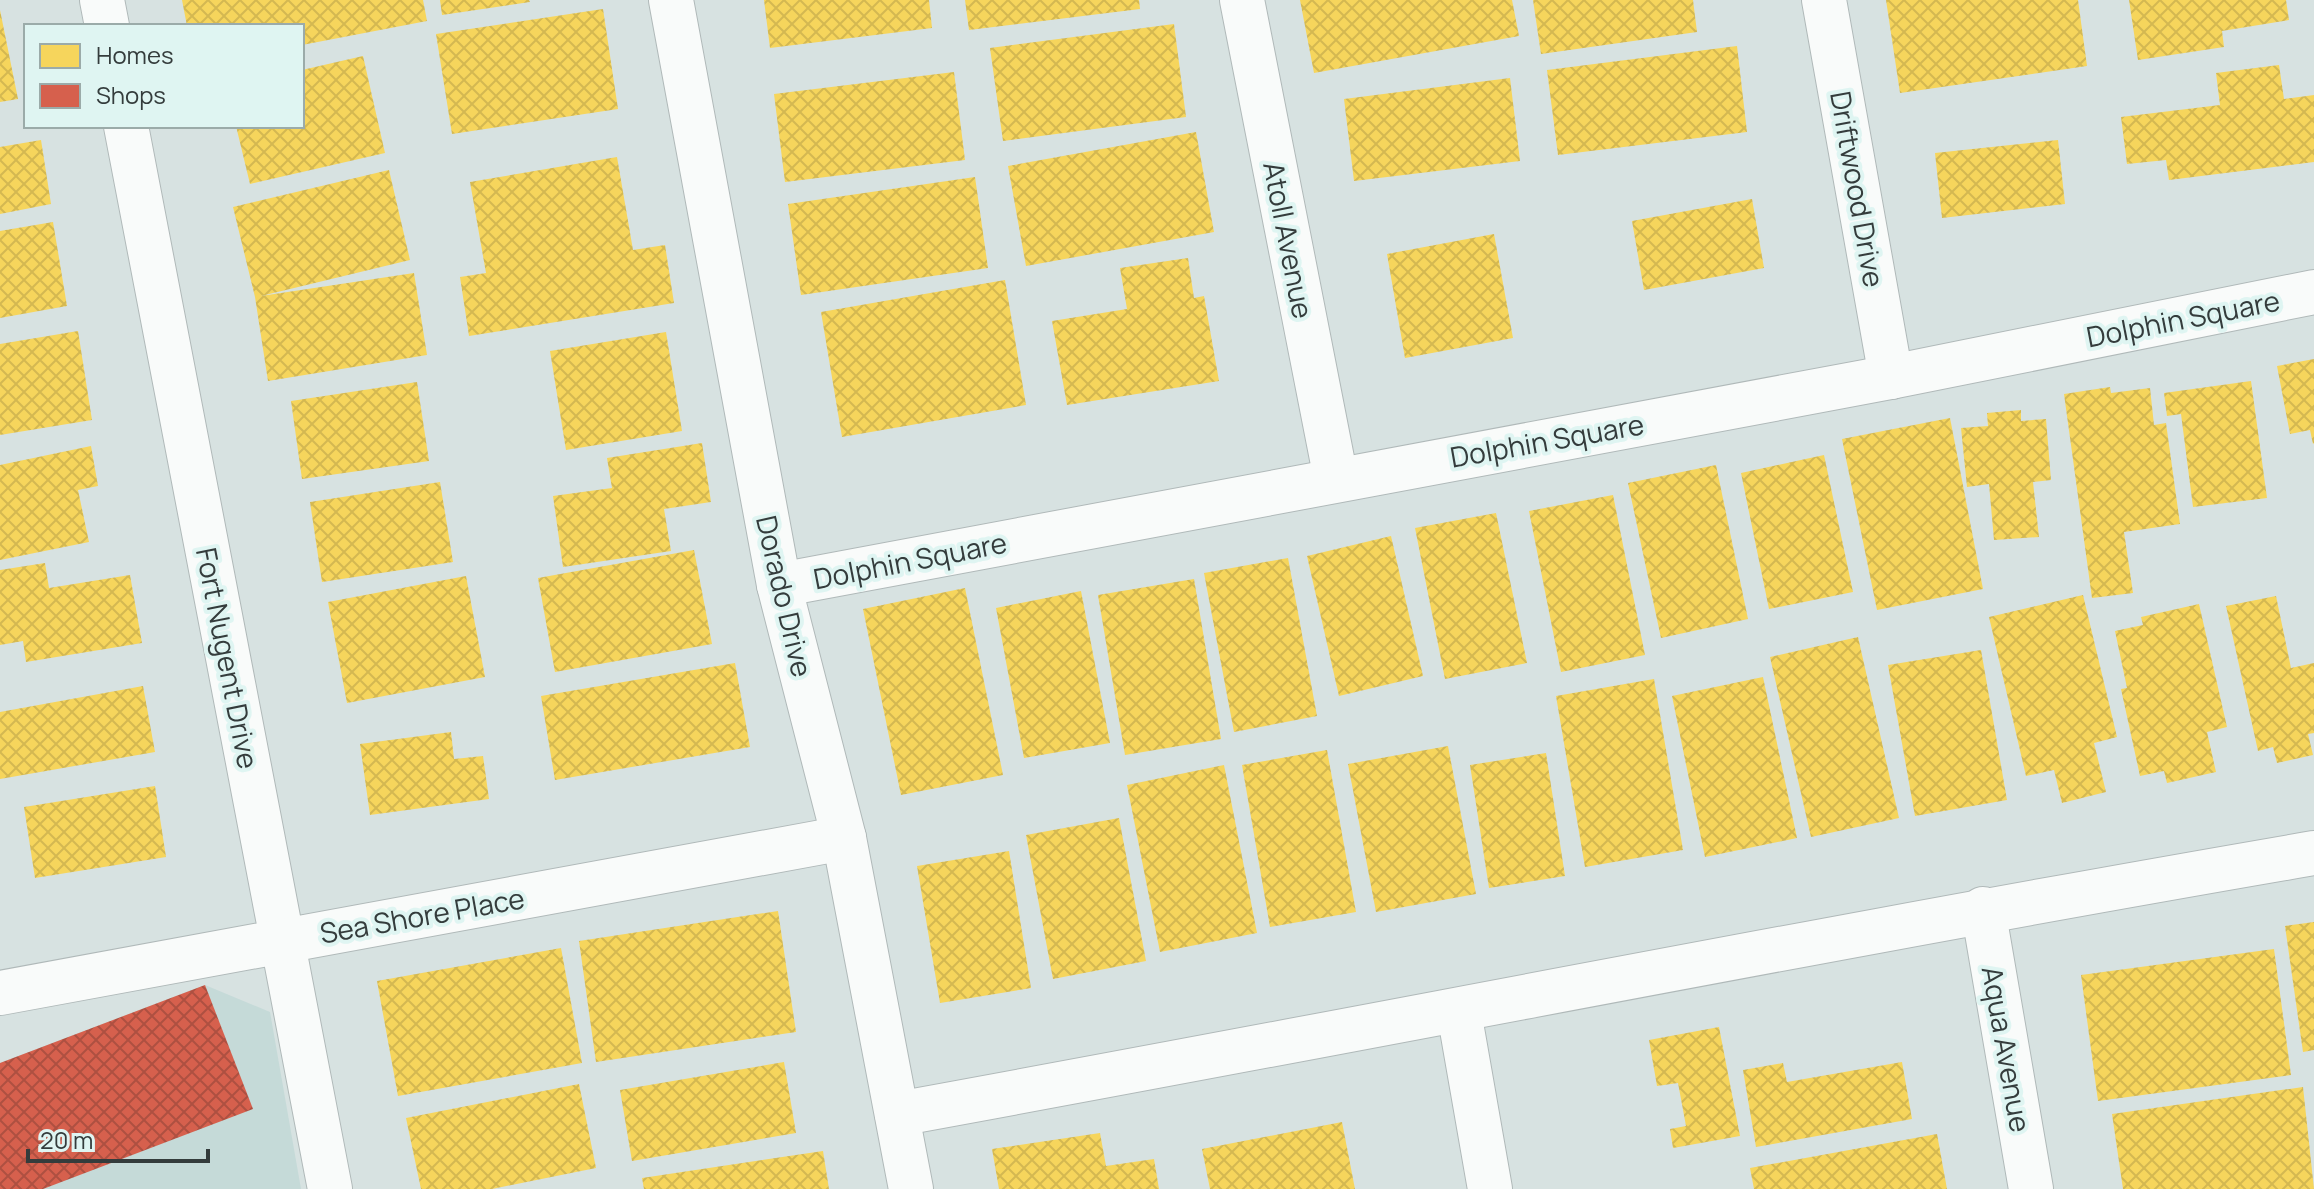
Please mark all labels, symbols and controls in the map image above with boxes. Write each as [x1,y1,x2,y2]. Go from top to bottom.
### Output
legend [24,24,304,128]
text: Homes [96,38,174,71]
text: Shops [96,78,166,111]
street label: Driftwood Drive [1822,88,1894,290]
street label: Atoll Avenue [1255,158,1323,322]
street label: Dolphin Square [2083,281,2283,355]
street label: Dolphin Square [1447,404,1647,476]
street label: Dorado Drive [748,512,822,680]
street label: Dolphin Square [810,523,1010,597]
street label: Fort Nugent Drive [188,544,268,772]
street label: Sea Shore Place [317,878,527,952]
street label: Aqua Avenue [1974,963,2040,1135]
scale bar [28,1113,208,1163]
text: 20 m [40,1123,93,1156]

